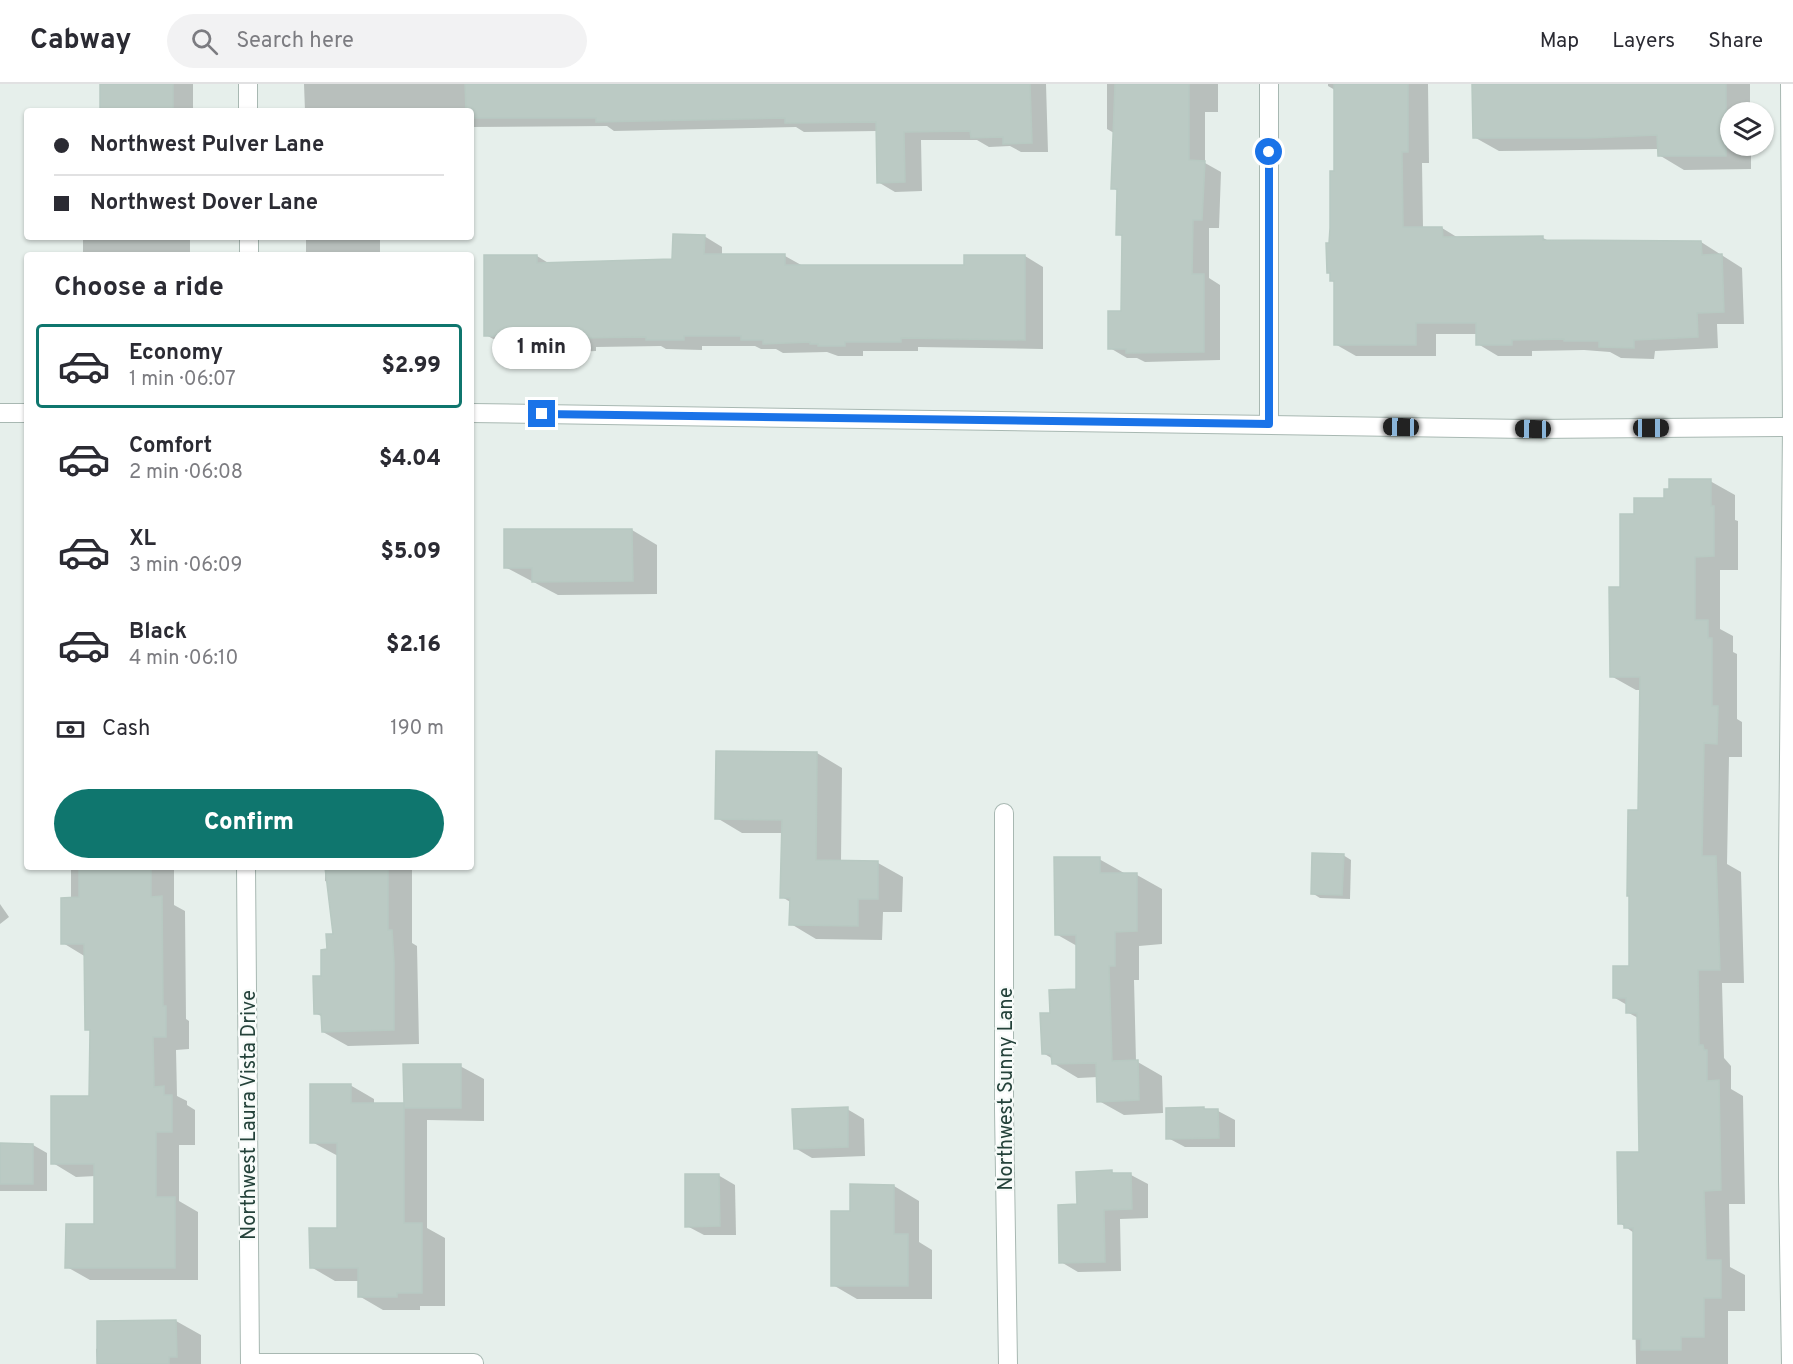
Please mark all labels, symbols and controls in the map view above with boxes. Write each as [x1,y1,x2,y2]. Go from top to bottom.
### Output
search box [167,14,587,68]
text: Cabway [30,23,131,59]
icon: search [188,25,221,58]
text: Search here [236,28,354,55]
text: Map [1540,28,1579,55]
text: Layers [1612,28,1675,55]
text: Share [1708,28,1763,55]
map controls [1720,102,1774,156]
button: layers [1720,102,1774,156]
text: Northwest Pulver Lane [90,132,324,159]
route start [1255,138,1282,165]
text: Northwest Dover Lane [90,190,318,217]
text: Choose a ride [54,271,224,305]
callout: 1 min [492,327,592,369]
text: 1 min [517,335,566,361]
icon: car [57,339,111,393]
text: Economy [129,340,223,367]
text: $2.99 [381,353,441,380]
text: 1 min · 06:07 [129,367,236,393]
route end [528,400,555,427]
car [1383,418,1419,436]
car [1633,419,1669,437]
car [1515,420,1551,438]
icon: car [57,432,111,486]
text: Comfort [129,433,212,460]
text: $4.04 [379,446,441,473]
text: 2 min · 06:08 [129,460,243,486]
icon: car [57,525,111,579]
text: XL [129,526,156,553]
text: $5.09 [381,539,441,566]
text: 3 min · 06:09 [129,553,242,579]
icon: car [57,618,111,672]
text: Black [129,619,187,646]
text: $2.16 [386,632,441,659]
text: 4 min · 06:10 [129,646,238,672]
icon: cash [54,713,87,746]
text: Cash [102,716,151,743]
text: 190 m [390,716,444,742]
button: Confirm [54,789,444,858]
street label: Northwest Sunny Lane [994,987,1020,1191]
street label: Northwest Laura Vista Drive [237,990,263,1240]

